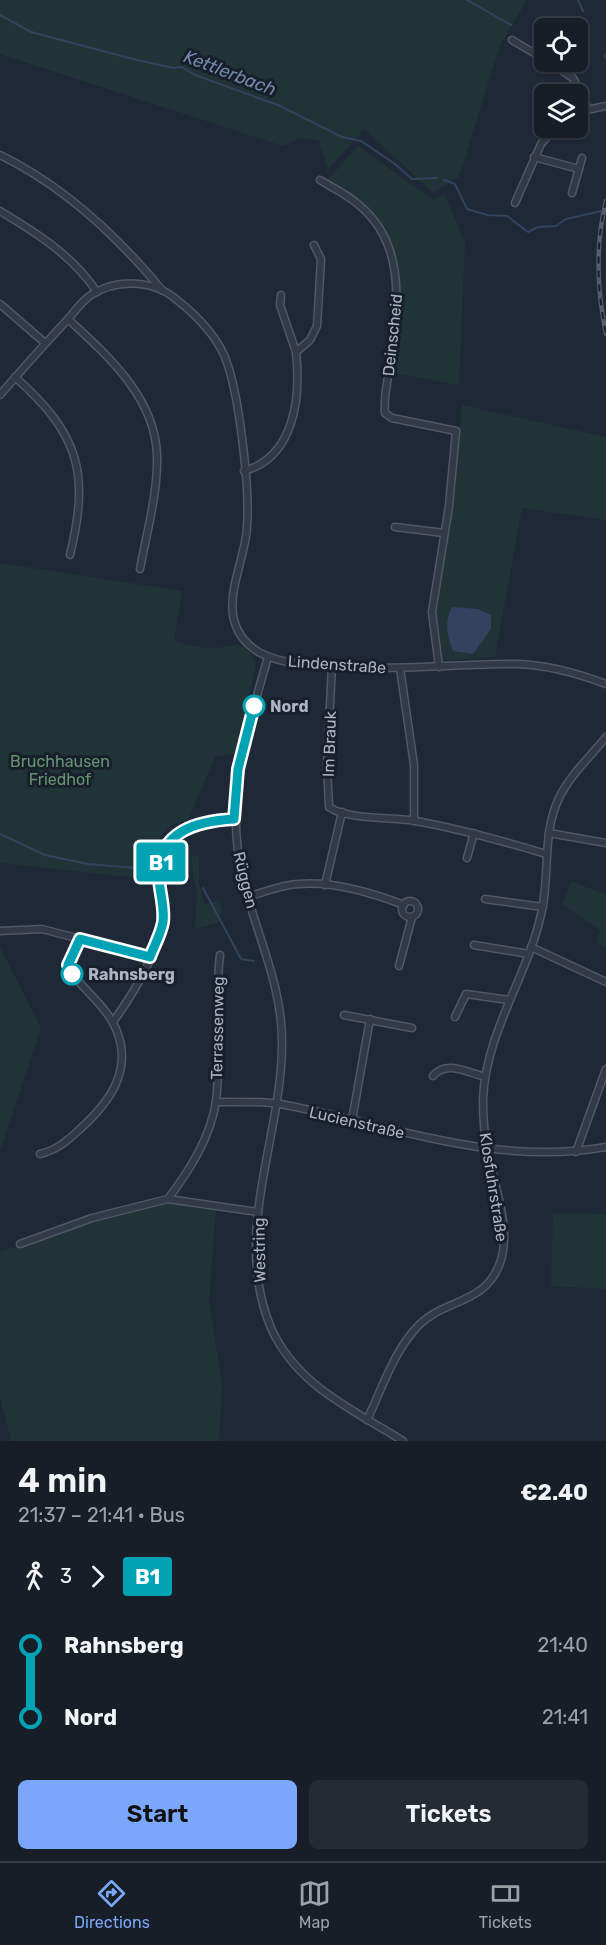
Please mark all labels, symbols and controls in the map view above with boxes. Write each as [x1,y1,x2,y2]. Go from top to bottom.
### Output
map controls [534,18,588,138]
button: locate [534,18,588,72]
water label: Kettlerbach [181,45,279,101]
button: layers [534,84,588,138]
street label: Deinscheid [379,293,406,377]
street label: Lindenstraße [287,652,387,677]
marker: Nord [243,695,265,717]
place label: Nord [270,697,309,716]
street label: Im Brauk [319,710,340,777]
park label: Bruchhausen Friedhof [10,752,110,789]
line badge: B1 [134,842,188,882]
text: B1 [148,850,174,875]
street label: Rüggen [229,850,262,910]
marker: Rahnsberg [61,963,83,985]
place label: Rahnsberg [88,965,175,984]
street label: Terrassenweg [207,976,228,1080]
street label: Lucienstraße [307,1102,406,1143]
street label: Klosfuhrstraße [476,1131,512,1243]
street label: Westring [249,1217,270,1283]
text: 4 min [18,1461,107,1500]
text: €2.40 [520,1479,588,1506]
text: 21:37 – 21:41 · Bus [18,1503,185,1527]
icon: walk [18,1560,51,1593]
icon: forward [81,1560,114,1593]
text: 3 [60,1564,72,1588]
text: B1 [135,1564,160,1589]
text: Rahnsberg [64,1632,184,1659]
text: 21:40 [537,1633,588,1657]
text: Nord [64,1704,117,1731]
text: 21:41 [542,1705,588,1729]
button: Start [18,1780,297,1849]
button: Tickets [309,1780,588,1849]
tab: Directions [74,1877,150,1932]
tab: Map [298,1877,331,1932]
tab: Tickets [479,1877,532,1932]

